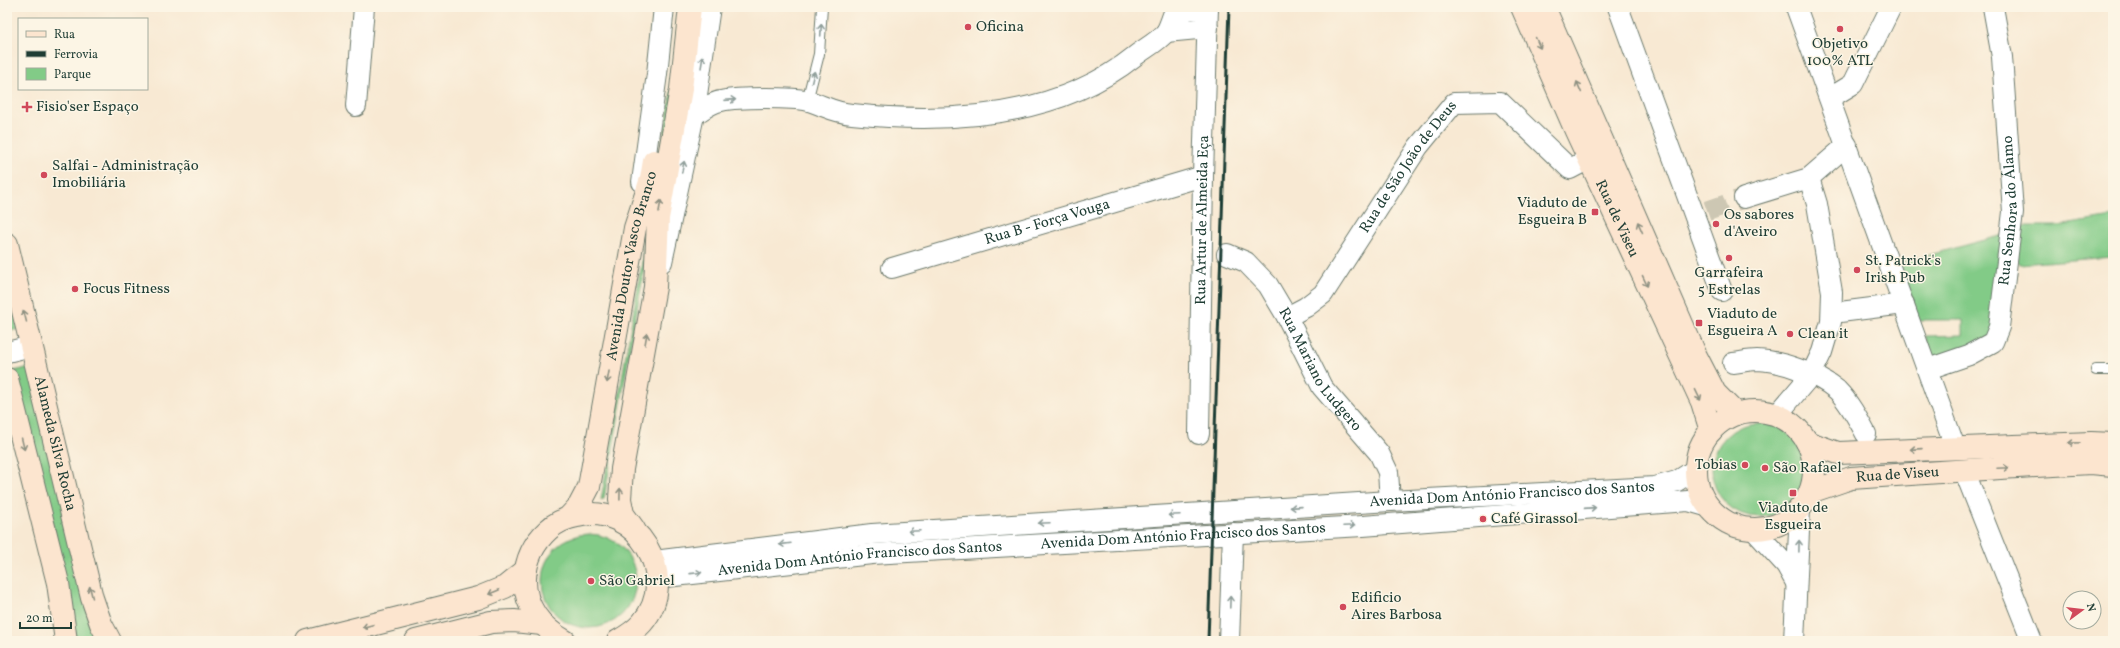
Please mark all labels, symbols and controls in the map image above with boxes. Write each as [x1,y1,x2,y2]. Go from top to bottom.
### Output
place label: Oficina [976,17,1024,38]
legend [18,18,148,90]
marker: Oficina [963,22,973,32]
one-way arrow [817,24,824,37]
marker: Objetivo 100% ATL [1835,24,1845,34]
text: Rua [54,27,75,43]
place label: Objetivo 100% ATL [1807,34,1874,72]
one-way arrow [1535,36,1542,48]
text: Ferrovia [54,47,98,63]
one-way arrow [699,56,707,69]
text: Parque [54,67,91,83]
one-way arrow [810,71,818,84]
one-way arrow [1575,81,1582,93]
one-way arrow [723,96,736,103]
street label: Rua de São João de Deus [1355,96,1462,237]
place label: Fisio'ser Espaço [36,97,139,118]
marker: Fisio'ser Espaço [21,101,33,113]
street label: Rua Artur de Almeida Eça [1191,135,1215,305]
street label: Rua Senhora do Álamo [1994,135,2024,287]
place label: Salfai - Administração Imobiliária [52,156,199,194]
one-way arrow [680,161,688,174]
marker: Salfai - Administração Imobiliária [39,170,49,180]
street label: Avenida Doutor Vasco Branco [601,170,663,362]
street label: Rua de Viseu [1590,176,1644,261]
place label: Viaduto de Esgueira B [1517,193,1587,231]
street label: Rua B - Força Vouga [982,194,1112,250]
one-way arrow [656,200,664,213]
place label: Os sabores d'Aveiro [1724,205,1794,243]
marker: Viaduto de Esgueira B [1590,207,1600,217]
marker: Os sabores d'Aveiro [1711,219,1721,229]
one-way arrow [1636,222,1643,234]
place label: St. Patrick's Irish Pub [1865,251,1941,289]
marker: Garrafeira 5 Estrelas [1724,253,1734,263]
place label: Garrafeira 5 Estrelas [1695,263,1764,301]
marker: St. Patrick's Irish Pub [1852,265,1862,275]
one-way arrow [1642,275,1649,287]
place label: Focus Fitness [83,279,170,300]
marker: Focus Fitness [70,284,80,294]
street label: Rua Mariano Ludgero [1273,304,1366,436]
place label: Viaduto de Esgueira A [1707,304,1778,342]
one-way arrow [20,309,28,322]
marker: Viaduto de Esgueira A [1694,318,1704,328]
place label: Clean it [1798,324,1849,345]
marker: Clean it [1785,329,1795,339]
one-way arrow [642,332,650,345]
one-way arrow [604,370,612,383]
street label: Alameda Silva Rocha [28,374,81,513]
one-way arrow [1695,389,1702,401]
one-way arrow [20,437,27,450]
one-way arrow [2068,440,2081,447]
one-way arrow [1910,446,1923,453]
place label: Tobias [1695,455,1737,476]
place label: São Rafael [1773,458,1842,479]
marker: Tobias [1740,460,1750,470]
street label: Rua de Viseu [1855,462,1940,488]
marker: São Rafael [1760,463,1770,473]
one-way arrow [1996,464,2009,471]
street label: Avenida Dom António Francisco dos Santos [1369,477,1655,513]
one-way arrow [617,488,624,501]
marker: Viaduto de Esgueira [1788,488,1798,498]
place label: Viaduto de Esgueira [1758,498,1828,536]
one-way arrow [1290,504,1303,511]
one-way arrow [1583,504,1596,511]
place label: Café Girassol [1491,509,1578,530]
one-way arrow [1168,512,1181,519]
marker: Café Girassol [1478,514,1488,524]
street label: Avenida Dom António Francisco dos Santos [1040,518,1326,555]
one-way arrow [1038,520,1051,527]
one-way arrow [1342,523,1355,530]
one-way arrow [908,527,921,535]
street label: Avenida Dom António Francisco dos Santos [717,536,1003,582]
one-way arrow [1795,540,1803,553]
one-way arrow [779,541,792,548]
one-way arrow [689,569,702,577]
place label: São Gabriel [599,571,675,592]
marker: São Gabriel [586,576,596,586]
one-way arrow [87,586,94,599]
place label: Edificio Aires Barbosa [1351,588,1442,626]
one-way arrow [488,589,500,597]
north arrow [2062,590,2102,630]
one-way arrow [1226,596,1234,609]
marker: Edificio Aires Barbosa [1338,602,1348,612]
text: N [2082,602,2098,614]
scale bar [20,604,71,630]
text: 20 m [26,611,53,627]
one-way arrow [362,623,375,630]

